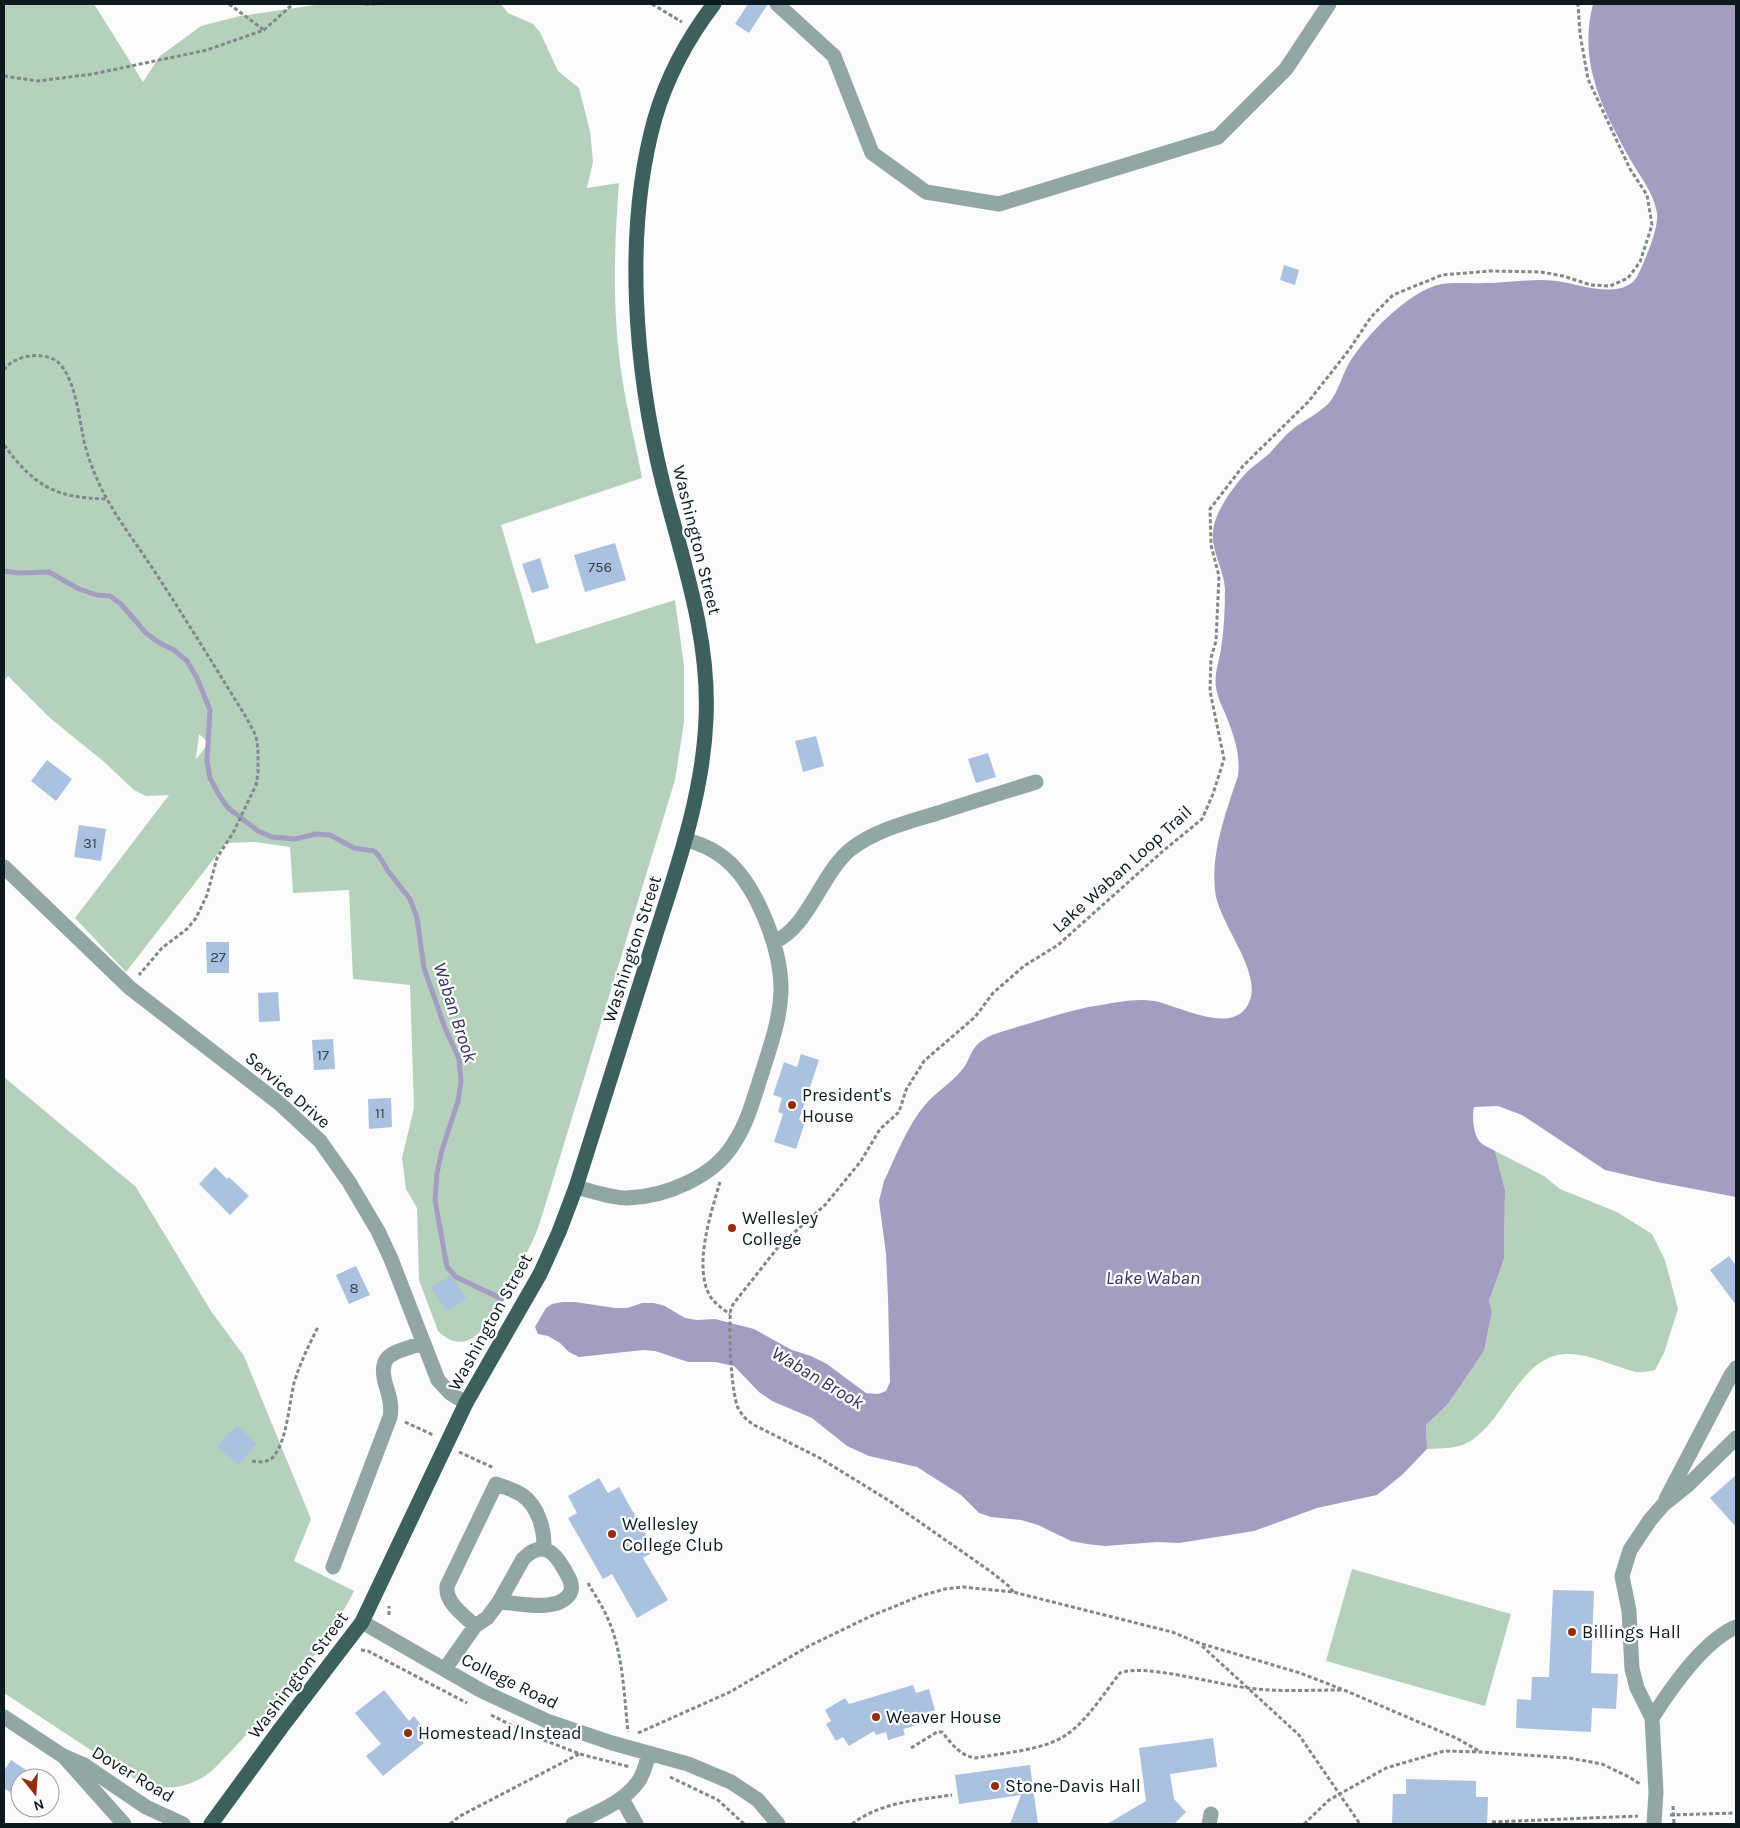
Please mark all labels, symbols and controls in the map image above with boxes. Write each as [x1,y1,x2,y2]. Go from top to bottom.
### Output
street label: Washington Street [668,463,726,617]
house number: 756 [588,558,612,576]
street label: Lake Waban Loop Trail [1048,800,1196,938]
house number: 31 [83,834,97,852]
street label: Washington Street [598,872,666,1025]
house number: 27 [210,948,226,966]
water label: Waban Brook [429,960,482,1065]
house number: 17 [317,1046,329,1064]
street label: Service Drive [241,1047,335,1133]
place label: President's House [802,1084,892,1127]
marker: President's House [786,1099,798,1111]
house number: 11 [375,1104,385,1122]
place label: Wellesley College [742,1207,819,1250]
marker: Wellesley College [726,1222,738,1234]
street label: Washington Street [443,1249,537,1394]
water label: Lake Waban [1106,1267,1200,1289]
house number: 8 [349,1279,359,1297]
water label: Waban Brook [767,1342,868,1414]
place label: Wellesley College Club [622,1513,724,1556]
marker: Wellesley College Club [606,1528,618,1540]
street label: Washington Street [243,1607,353,1743]
place label: Billings Hall [1582,1621,1681,1643]
marker: Billings Hall [1566,1626,1578,1638]
street label: College Road [458,1648,562,1714]
place label: Weaver House [886,1706,1001,1728]
marker: Weaver House [870,1711,882,1723]
place label: Homestead/Instead [418,1722,582,1744]
marker: Homestead/Instead [402,1727,414,1739]
street label: Dover Road [88,1741,178,1807]
north arrow [10,1768,60,1818]
place label: Stone-Davis Hall [1005,1775,1141,1797]
marker: Stone-Davis Hall [989,1780,1001,1792]
text: N [31,1795,46,1815]

